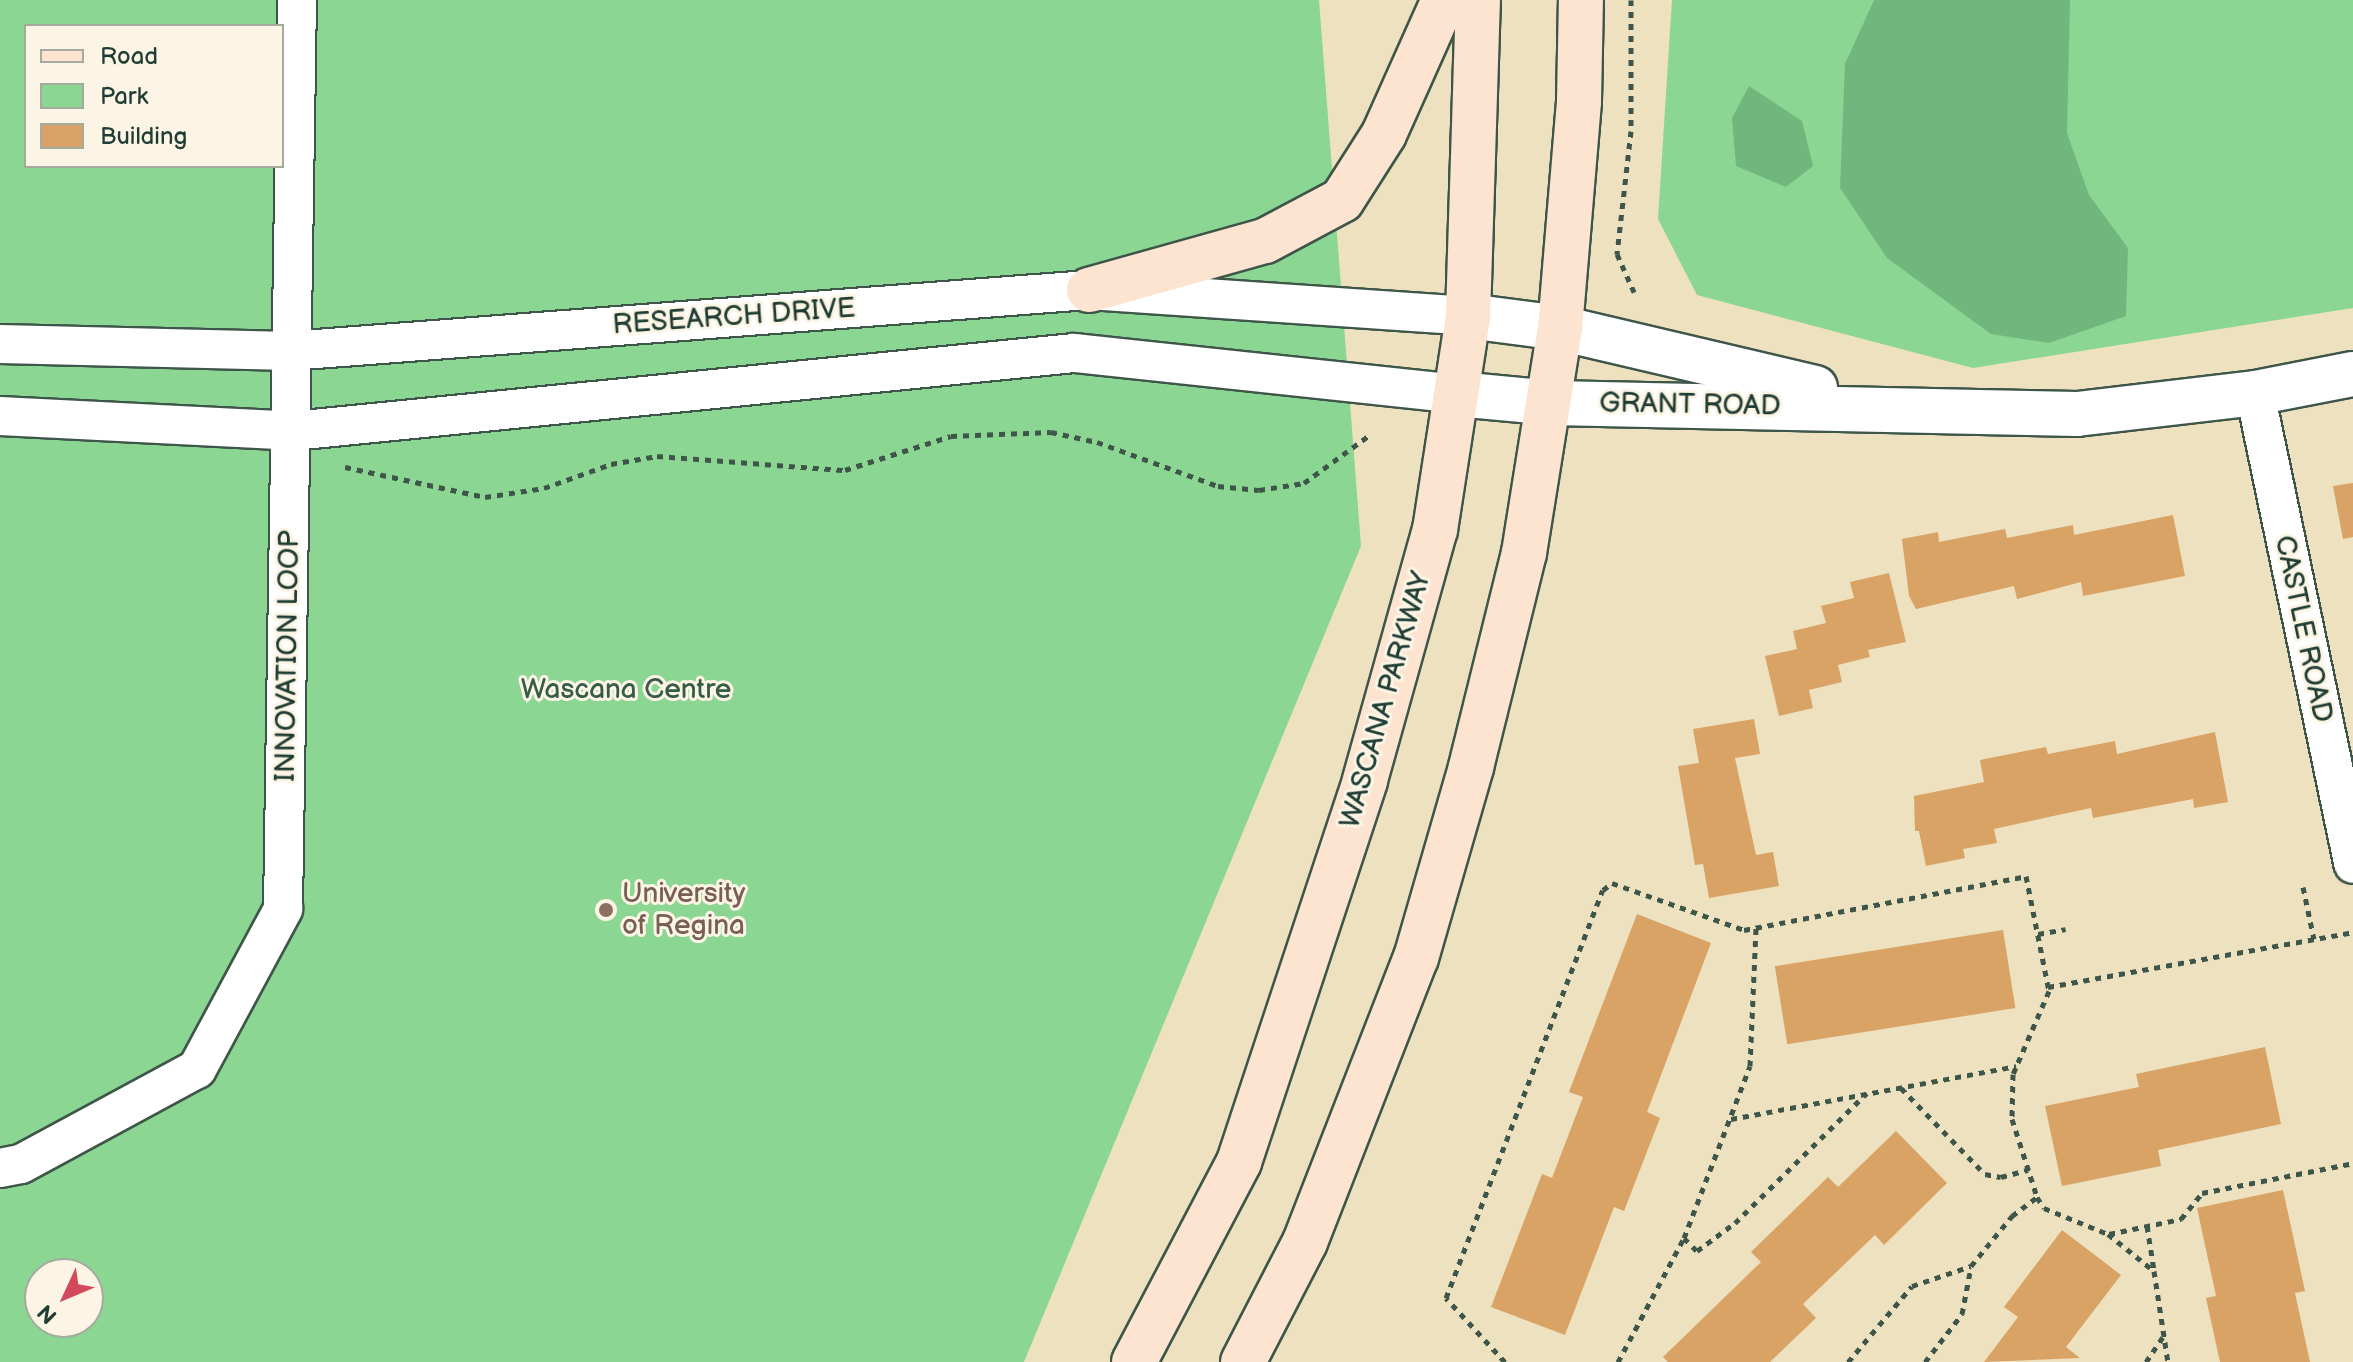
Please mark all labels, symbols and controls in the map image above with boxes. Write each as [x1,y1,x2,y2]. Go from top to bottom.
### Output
legend [24,24,284,168]
text: Road [100,42,158,71]
text: Park [100,82,148,111]
text: Building [100,122,187,151]
street label: RESEARCH DRIVE [611,292,857,342]
street label: GRANT ROAD [1599,387,1781,423]
street label: INNOVATION LOOP [269,530,307,782]
street label: CASTLE ROAD [2267,532,2339,726]
street label: WASCANA PARKWAY [1333,568,1439,832]
park label: Wascana Centre [521,673,731,707]
place label: University of Regina [622,877,745,943]
marker: University of Regina [597,901,615,919]
north arrow [24,1258,104,1338]
text: N [32,1298,63,1329]

